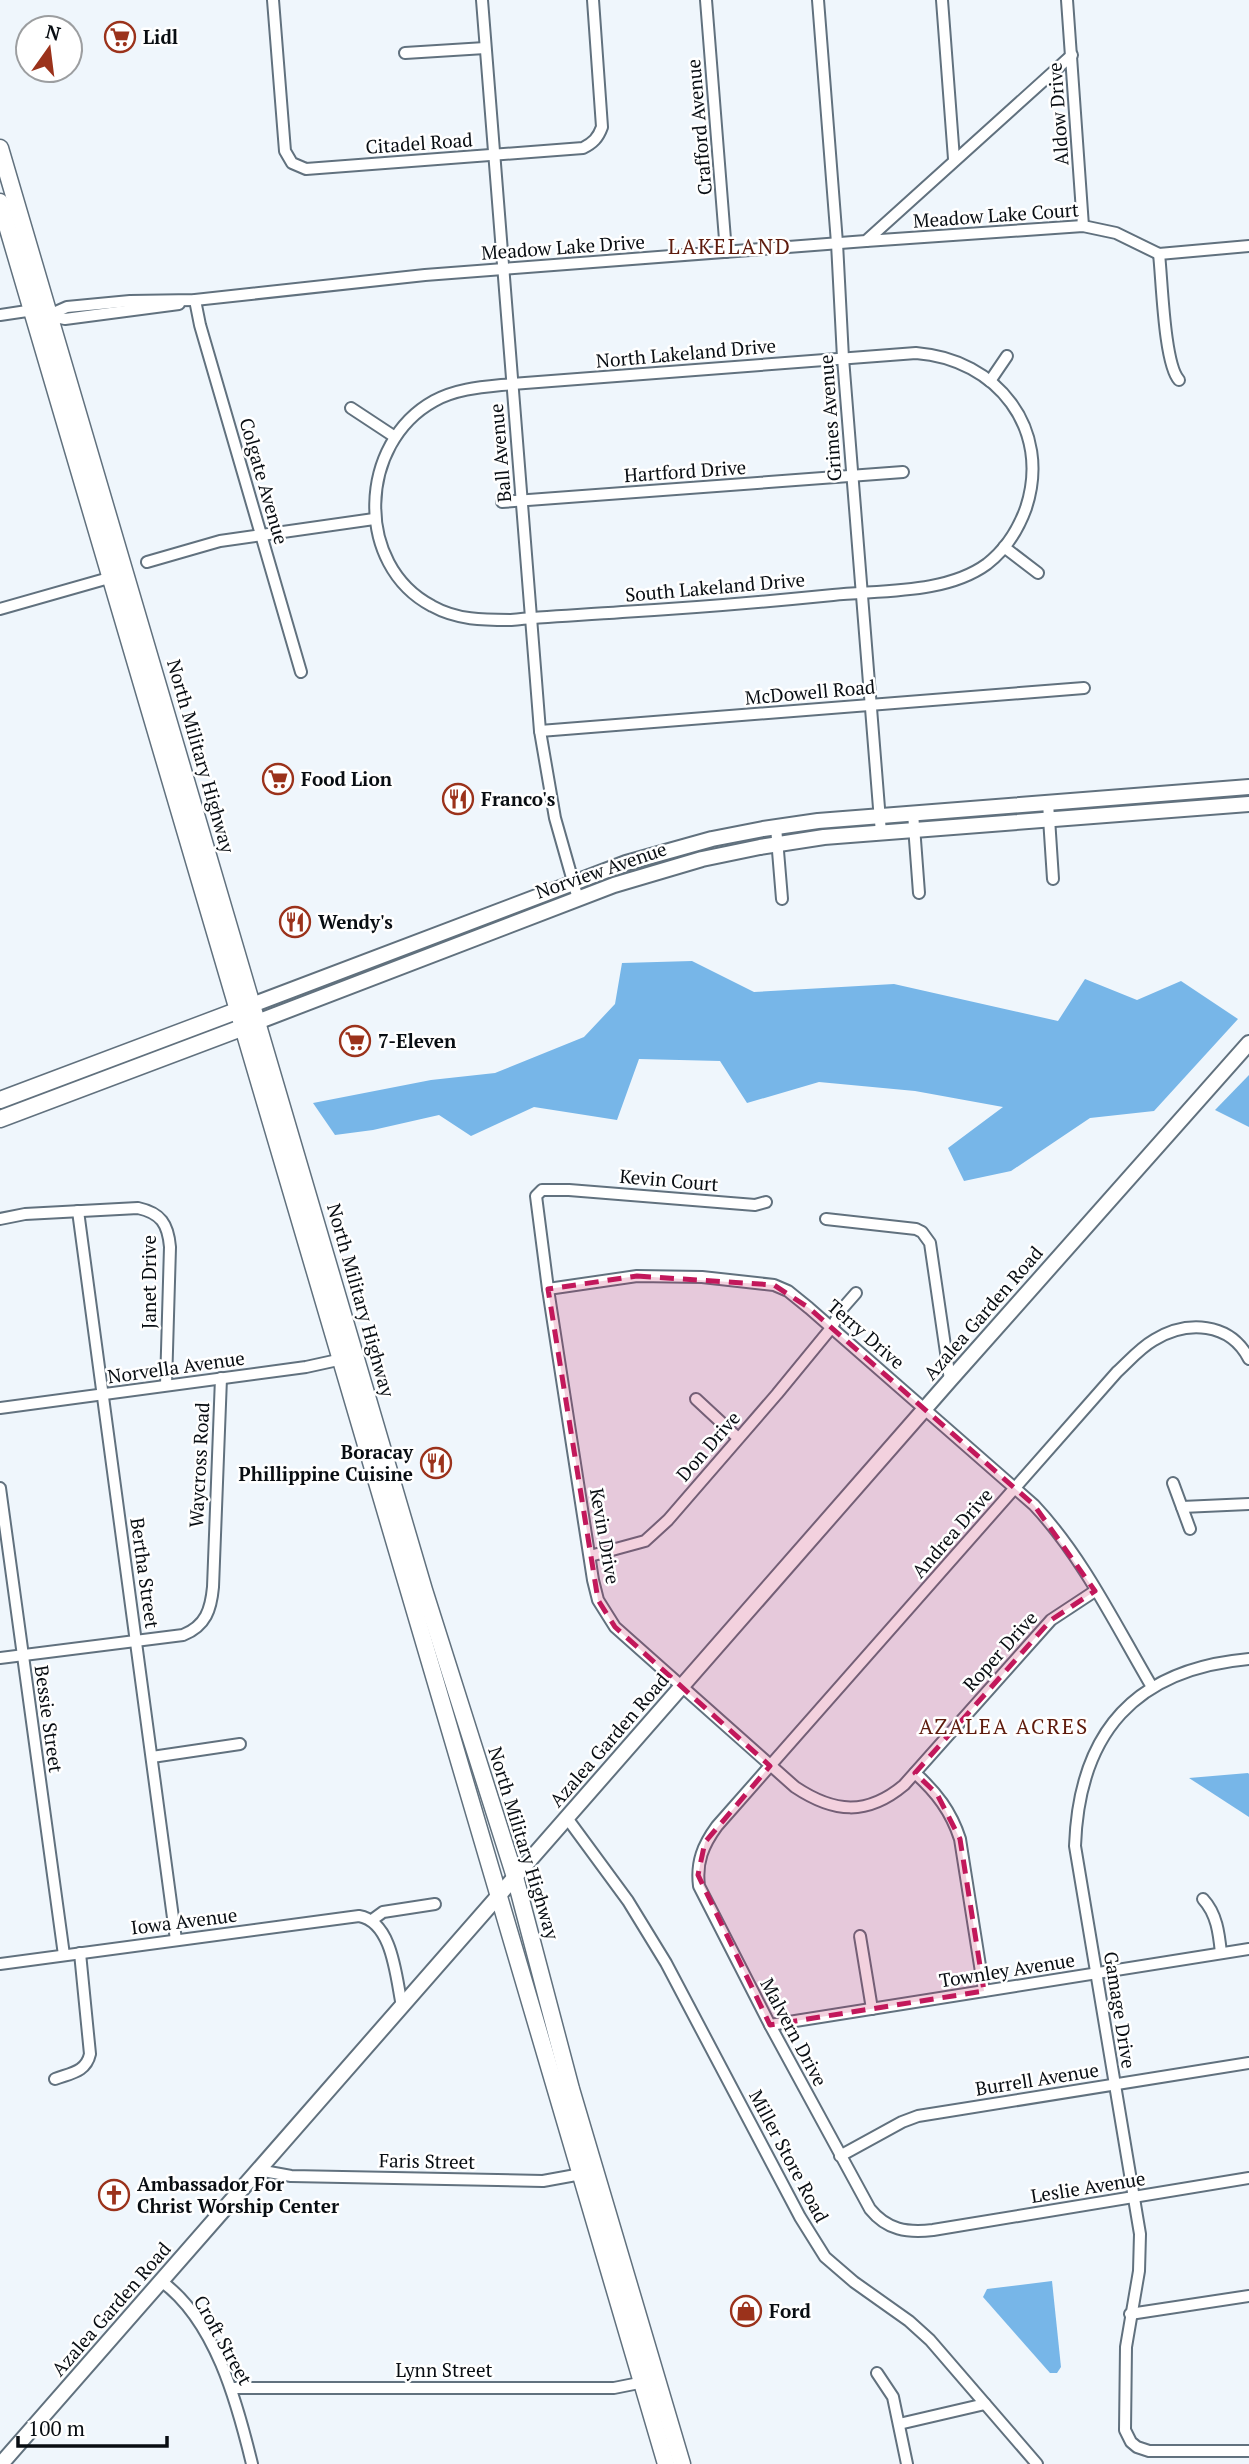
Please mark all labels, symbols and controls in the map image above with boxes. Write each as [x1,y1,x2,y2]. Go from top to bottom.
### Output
north arrow [14,14,84,84]
text: N [43,18,64,46]
supermarket icon: Lidl [103,20,137,54]
place label: Lidl [143,24,178,49]
street label: Crafford Avenue [680,58,717,196]
street label: Aldow Drive [1041,62,1074,166]
street label: Citadel Road [365,126,474,159]
street label: Meadow Lake Court [912,196,1080,233]
street label: Meadow Lake Drive [480,228,646,265]
district label: LAKELAND [668,232,792,260]
street label: North Lakeland Drive [595,332,777,373]
street label: Grimes Avenue [813,354,846,482]
street label: Ball Avenue [483,403,516,504]
street label: Colgate Avenue [234,415,295,547]
street label: Hartford Drive [623,454,747,487]
street label: South Lakeland Drive [624,566,806,607]
street label: North Military Highway [162,656,241,856]
street label: McDowell Road [744,673,877,710]
supermarket icon: Food Lion [261,762,295,796]
place label: Food Lion [301,766,393,791]
restaurant icon: Franco's [441,782,475,816]
place label: Franco's [481,786,556,811]
street label: Norview Avenue [532,835,670,904]
restaurant icon: Wendy's [278,905,312,939]
place label: Wendy's [318,909,393,934]
supermarket icon: 7-Eleven [338,1024,372,1058]
place label: 7-Eleven [378,1028,457,1053]
street label: Kevin Court [618,1163,720,1196]
street label: North Military Highway [322,1200,401,1400]
street label: Janet Drive [136,1235,161,1329]
street label: Azalea Garden Road [918,1240,1048,1385]
street label: Terry Drive [822,1293,910,1374]
street label: Norvella Avenue [106,1344,246,1389]
street label: Waycross Road [183,1401,214,1528]
street label: Don Drive [670,1405,745,1486]
place label: Boracay Phillippine Cuisine [239,1439,414,1486]
restaurant icon: Boracay Phillippine Cuisine [419,1446,453,1480]
street label: Andrea Drive [906,1483,998,1583]
street label: Kevin Drive [585,1486,626,1586]
street label: Bertha Street [125,1516,166,1630]
street label: Roper Drive [957,1605,1042,1696]
street label: Bessie Street [30,1664,69,1774]
street label: Azalea Garden Road [544,1667,674,1812]
district label: AZALEA ACRES [919,1712,1089,1740]
street label: North Military Highway [483,1743,566,1943]
street label: Iowa Avenue [129,1902,238,1939]
street label: Townley Avenue [937,1946,1077,1993]
street label: Gamage Drive [1099,1950,1142,2070]
street label: Malvern Drive [755,1973,833,2090]
street label: Burrell Avenue [973,2056,1100,2101]
street label: Miller Store Road [744,2085,835,2227]
street label: Faris Street [379,2147,475,2174]
street label: Leslie Avenue [1029,2165,1147,2208]
place label: Ambassador For Christ Worship Center [137,2171,340,2218]
church icon: Ambassador For Christ Worship Center [97,2178,131,2212]
street label: Azalea Garden Road [46,2236,176,2381]
street label: Croft Street [189,2291,258,2389]
shop icon: Ford [729,2294,763,2328]
place label: Ford [769,2298,811,2323]
street label: Lynn Street [396,2357,493,2382]
scale bar [18,2404,166,2448]
text: 100 m [28,2414,85,2442]

